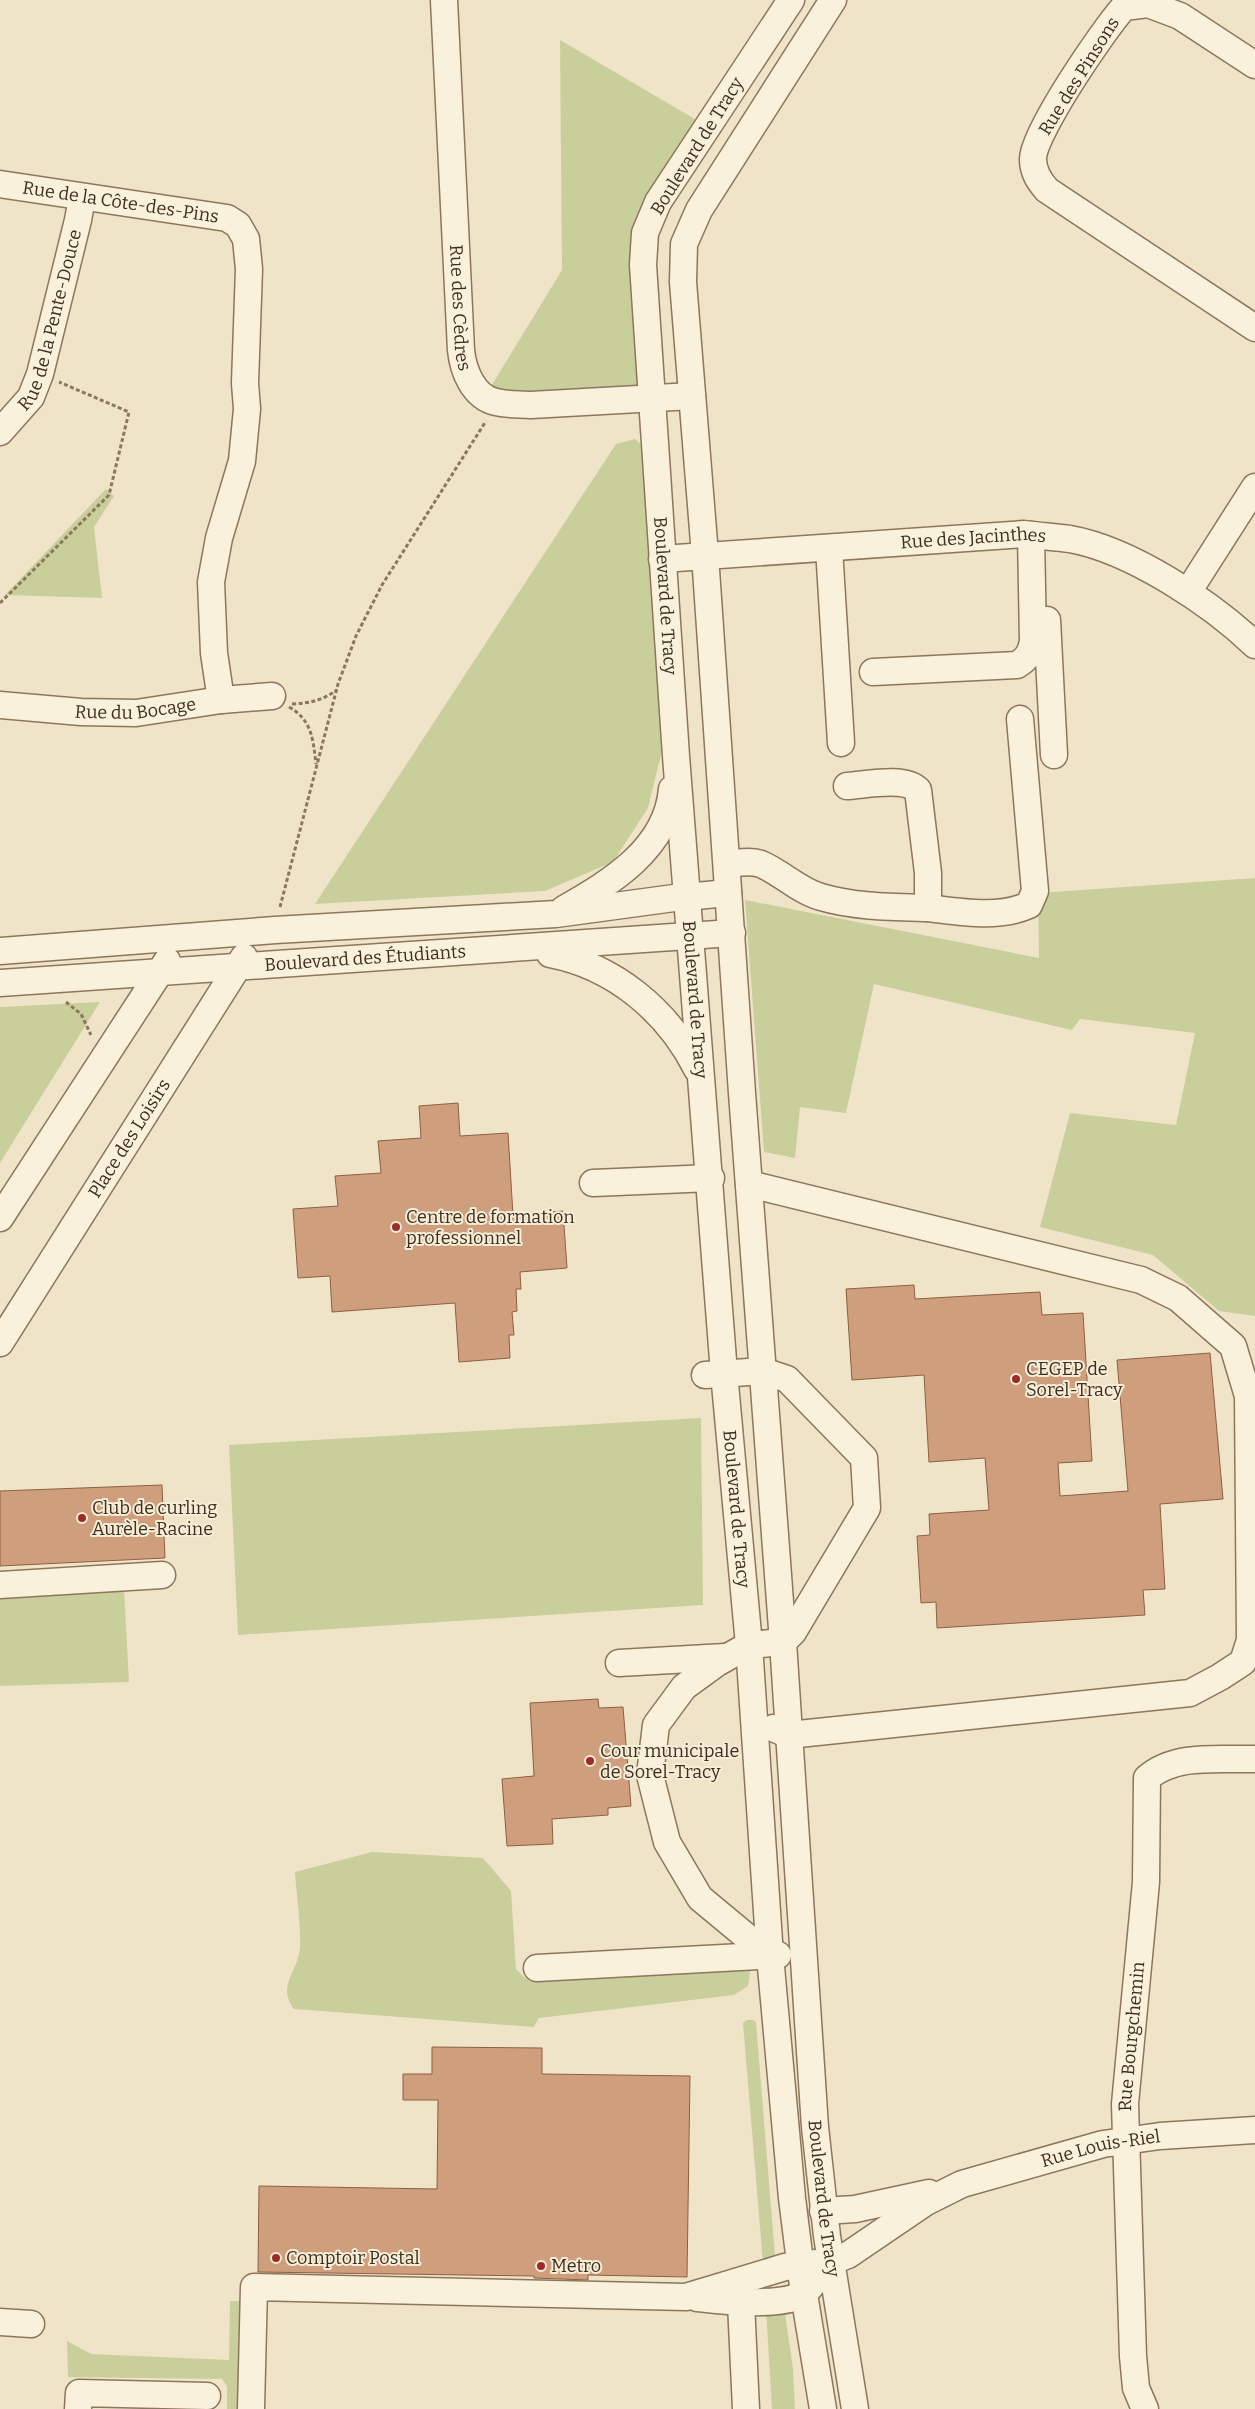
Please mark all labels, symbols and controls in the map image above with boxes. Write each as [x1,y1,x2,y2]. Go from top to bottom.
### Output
street label: Rue des Pinsons [1034,13,1124,139]
street label: Boulevard de Tracy [646,73,749,219]
street label: Rue de la Côte-des-Pins [21,177,220,228]
street label: Rue de la Pente-Douce [13,227,86,415]
street label: Rue des Cèdres [445,244,476,374]
street label: Boulevard de Tracy [649,516,682,676]
street label: Rue des Jacinthes [900,523,1047,554]
street label: Rue du Bocage [74,693,198,724]
street label: Boulevard de Tracy [678,920,712,1080]
street label: Boulevard des Étudiants [264,940,467,976]
street label: Place des Loisirs [84,1075,175,1202]
place label: Centre de formation professionnel [406,1206,575,1249]
marker: Centre de formation professionnel [390,1221,402,1233]
place label: CEGEP de Sorel-Tracy [1026,1358,1123,1401]
marker: CEGEP de Sorel-Tracy [1010,1373,1022,1385]
street label: Boulevard de Tracy [718,1429,755,1589]
place label: Club de curling Aurèle-Racine [92,1497,217,1540]
marker: Club de curling Aurèle-Racine [76,1512,88,1524]
place label: Cour municipale de Sorel-Tracy [600,1740,739,1783]
marker: Cour municipale de Sorel-Tracy [584,1755,596,1767]
street label: Rue Bourgchemin [1114,1960,1149,2112]
street label: Boulevard de Tracy [804,2119,845,2279]
street label: Rue Louis-Riel [1038,2125,1162,2172]
place label: Comptoir Postal [286,2247,420,2269]
marker: Comptoir Postal [270,2252,282,2264]
place label: Metro [551,2255,601,2277]
marker: Metro [535,2260,547,2272]

